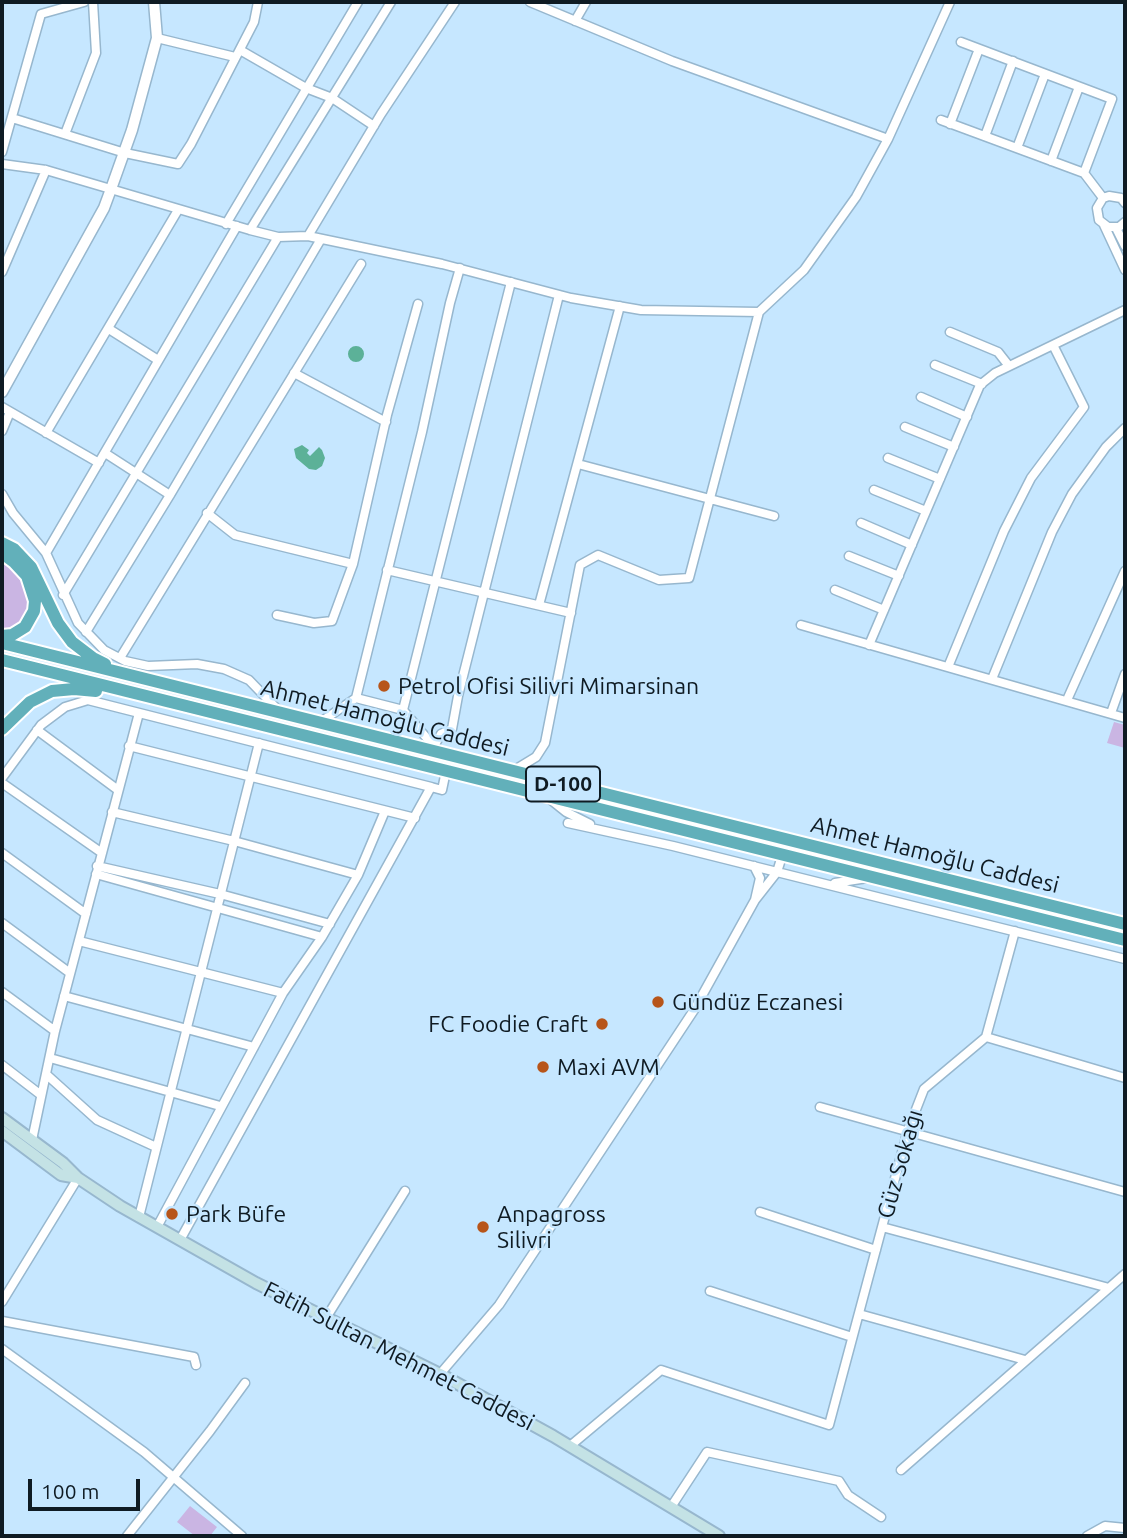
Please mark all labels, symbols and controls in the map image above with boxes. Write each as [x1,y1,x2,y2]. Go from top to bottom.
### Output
place label: Petrol Ofisi Silivri Mimarsinan [398,672,699,700]
street label: Ahmet Hamoğlu Caddesi [258,674,512,762]
marker: Petrol Ofisi Silivri Mimarsinan [376,678,392,694]
road number: D-100 [526,766,600,802]
street label: Ahmet Hamoğlu Caddesi [808,811,1062,899]
place label: Gündüz Eczanesi [672,988,843,1016]
marker: Gündüz Eczanesi [650,994,666,1010]
place label: FC Foodie Craft [428,1010,588,1038]
marker: FC Foodie Craft [594,1016,610,1032]
place label: Maxi AVM [557,1053,660,1081]
marker: Maxi AVM [535,1059,551,1075]
street label: Güz Sokağı [871,1106,929,1222]
place label: Park Büfe [186,1200,286,1228]
place label: Anpagross Silivri [497,1200,606,1254]
marker: Park Büfe [164,1206,180,1222]
marker: Anpagross Silivri [475,1219,491,1235]
street label: Fatih Sultan Mehmet Caddesi [259,1276,539,1436]
scale bar [32,1464,144,1508]
text: 100 m [41,1479,99,1503]

